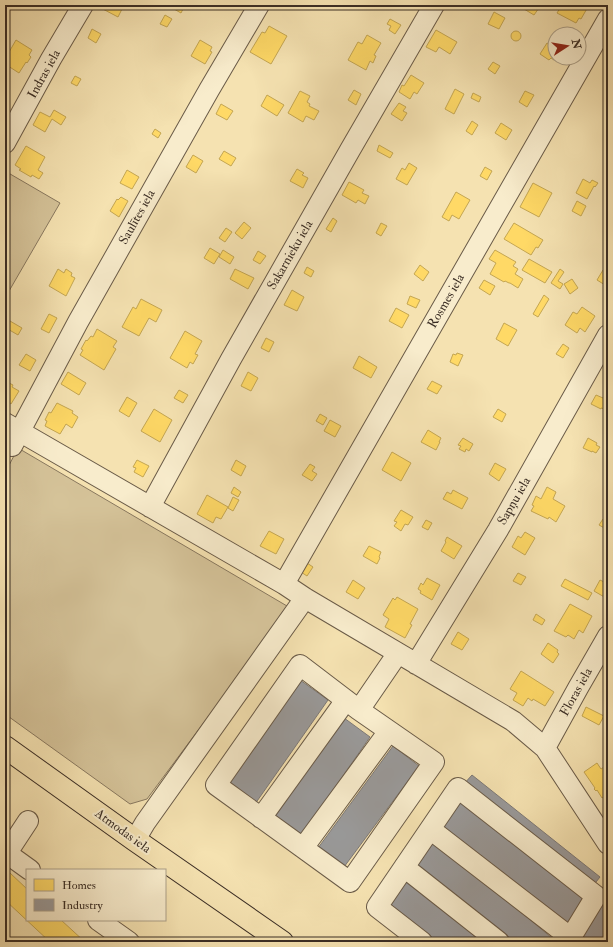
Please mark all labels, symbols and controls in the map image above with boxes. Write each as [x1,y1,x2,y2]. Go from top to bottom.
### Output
north arrow [547,26,587,66]
text: N [569,37,584,51]
street label: Indras iela [24,46,64,101]
street label: Saulītes iela [115,186,159,247]
street label: Sakarnieku iela [264,217,317,293]
street label: Rosmes iela [424,270,468,331]
street label: Sapņu iela [494,474,535,528]
street label: Floras iela [556,665,596,719]
street label: Atmodas iela [91,805,155,857]
legend [26,869,166,921]
text: Homes [62,878,96,893]
text: Industry [62,898,104,913]

